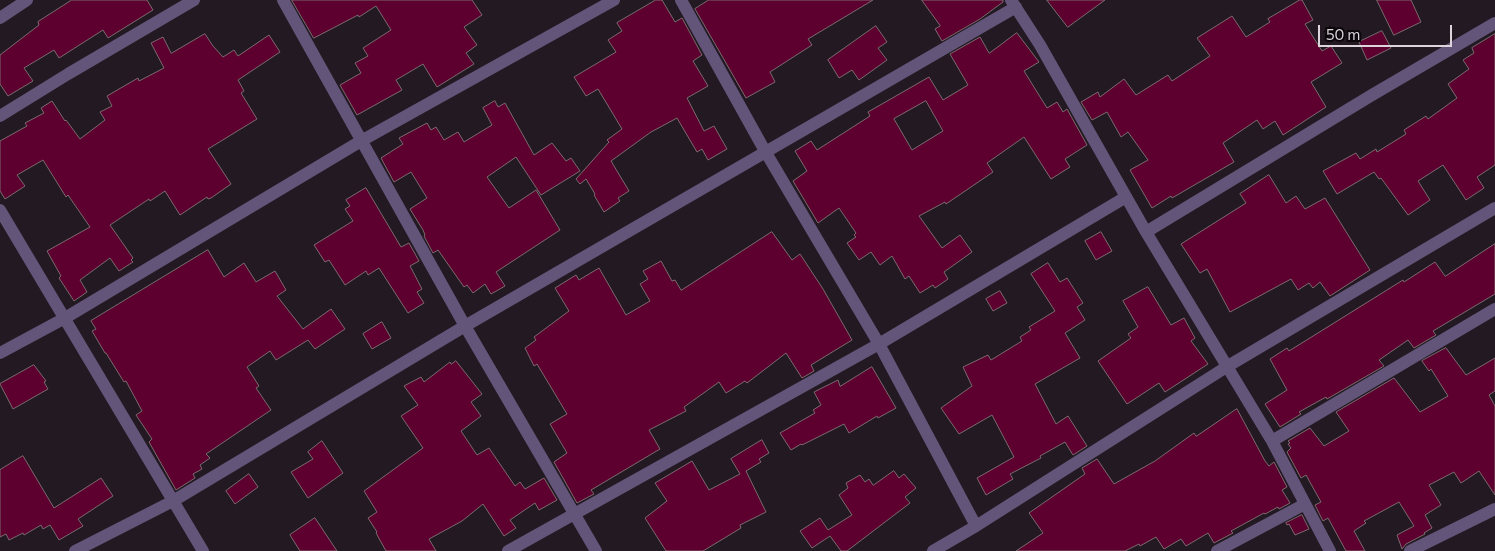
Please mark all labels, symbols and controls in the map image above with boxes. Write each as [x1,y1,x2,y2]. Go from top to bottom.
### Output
scale bar [1320,15,1454,47]
text: 50 m [1326,25,1360,43]

